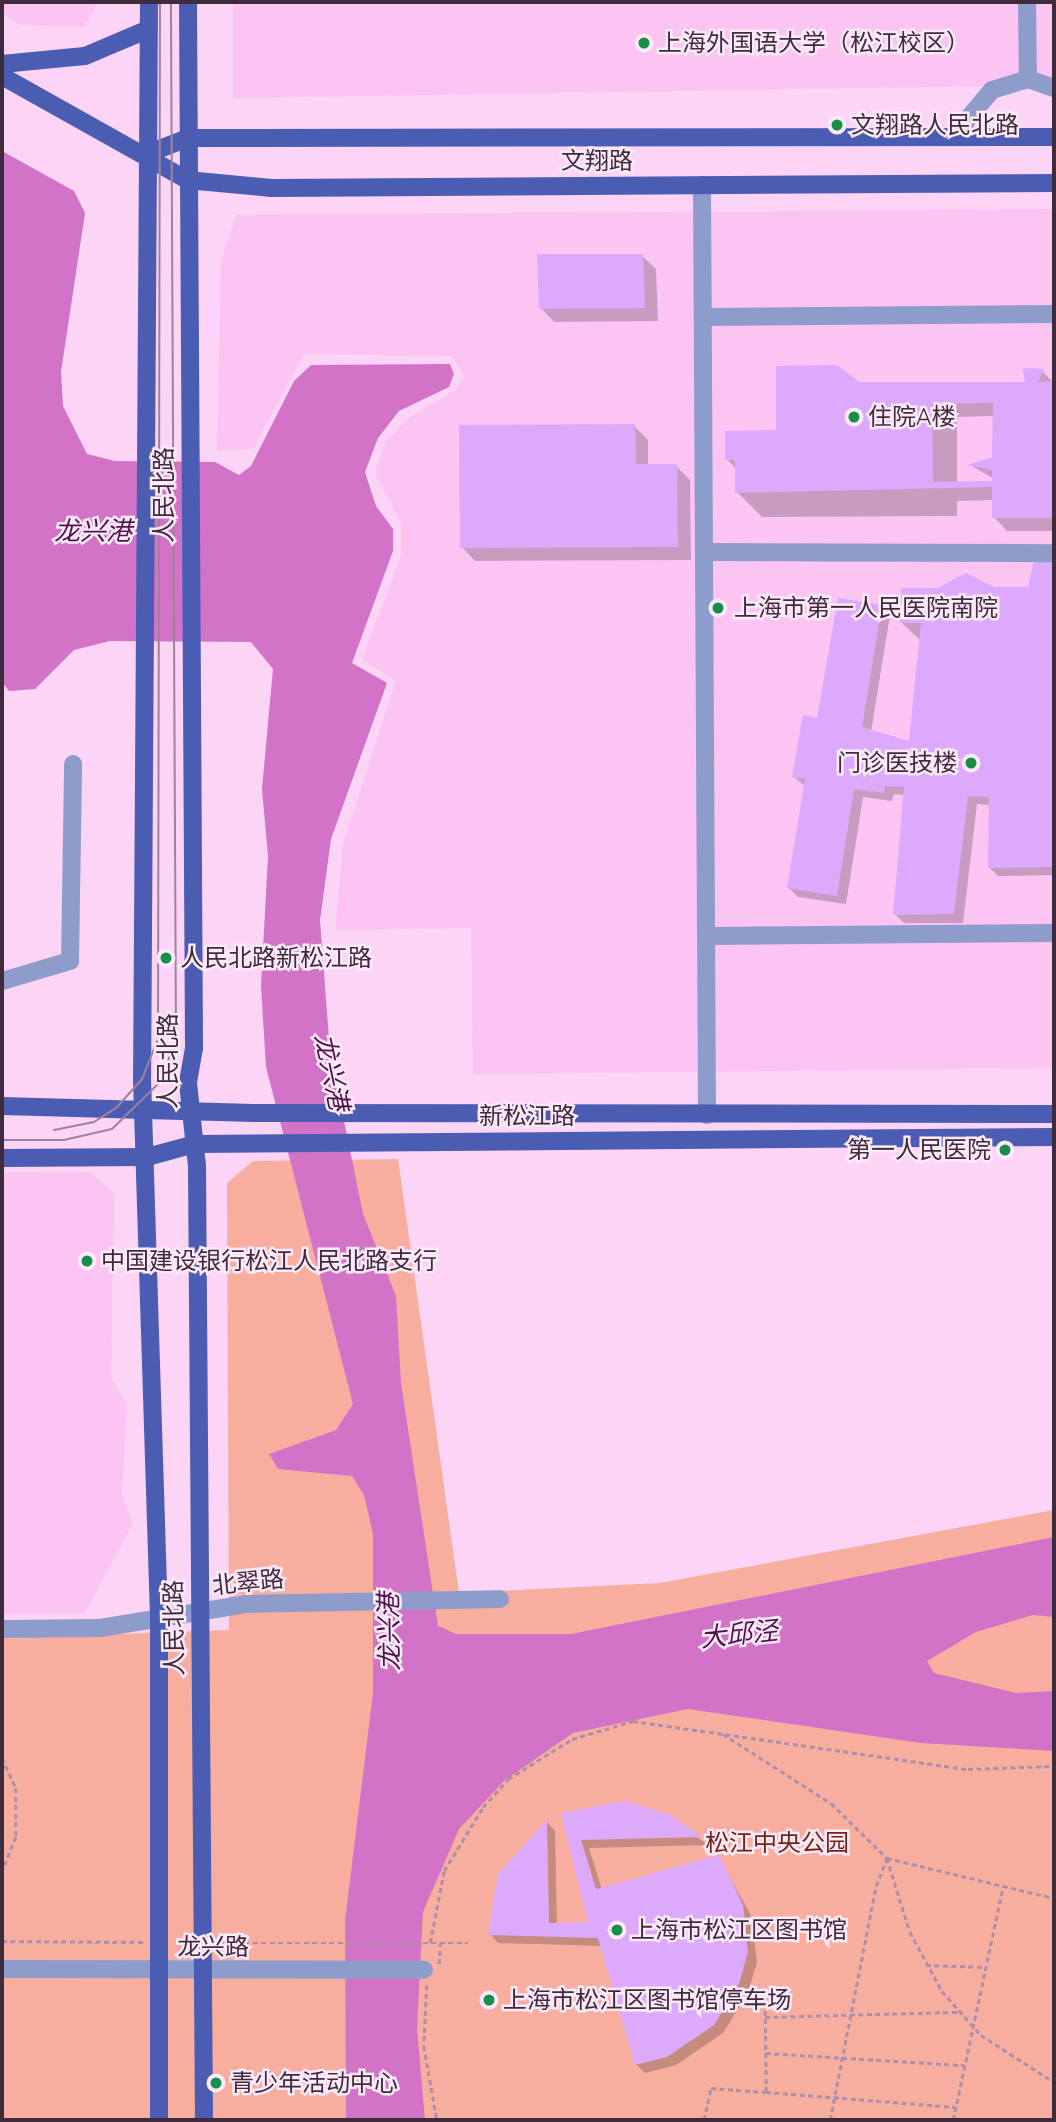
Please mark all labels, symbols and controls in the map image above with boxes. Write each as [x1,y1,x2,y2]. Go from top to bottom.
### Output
place label: 上海外国语大学（松江校区） [658,29,970,57]
marker: 上海外国语大学（松江校区） [636,35,652,51]
place label: 文翔路人民北路 [851,111,1019,139]
marker: 文翔路人民北路 [829,117,845,133]
street label: 文翔路 [561,147,633,175]
place label: 住院A楼 [868,403,956,431]
marker: 住院A楼 [846,409,862,425]
street label: 人民北路 [150,447,178,543]
water label: 龙兴港 [54,515,132,547]
place label: 上海市第一人民医院南院 [734,594,998,622]
marker: 上海市第一人民医院南院 [708,598,728,618]
place label: 门诊医技楼 [837,749,957,777]
marker: 门诊医技楼 [963,755,979,771]
place label: 人民北路新松江路 [180,944,372,972]
marker: 人民北路新松江路 [158,950,174,966]
street label: 人民北路 [154,1013,182,1109]
water label: 龙兴港 [309,1031,355,1113]
street label: 新松江路 [479,1102,575,1130]
place label: 第一人民医院 [847,1136,991,1164]
marker: 第一人民医院 [997,1142,1013,1158]
place label: 中国建设银行松江人民北路支行 [101,1247,437,1275]
marker: 中国建设银行松江人民北路支行 [79,1253,95,1269]
street label: 北翠路 [211,1564,285,1600]
street label: 人民北路 [159,1580,189,1676]
water label: 龙兴港 [373,1593,405,1671]
water label: 大邱泾 [699,1614,779,1654]
park label: 松江中央公园 [705,1829,849,1857]
place label: 上海市松江区图书馆 [631,1916,847,1944]
marker: 上海市松江区图书馆 [609,1922,625,1938]
street label: 龙兴路 [177,1933,249,1961]
place label: 上海市松江区图书馆停车场 [503,1986,791,2014]
marker: 上海市松江区图书馆停车场 [481,1992,497,2008]
place label: 青少年活动中心 [230,2069,398,2097]
marker: 青少年活动中心 [208,2075,224,2091]

